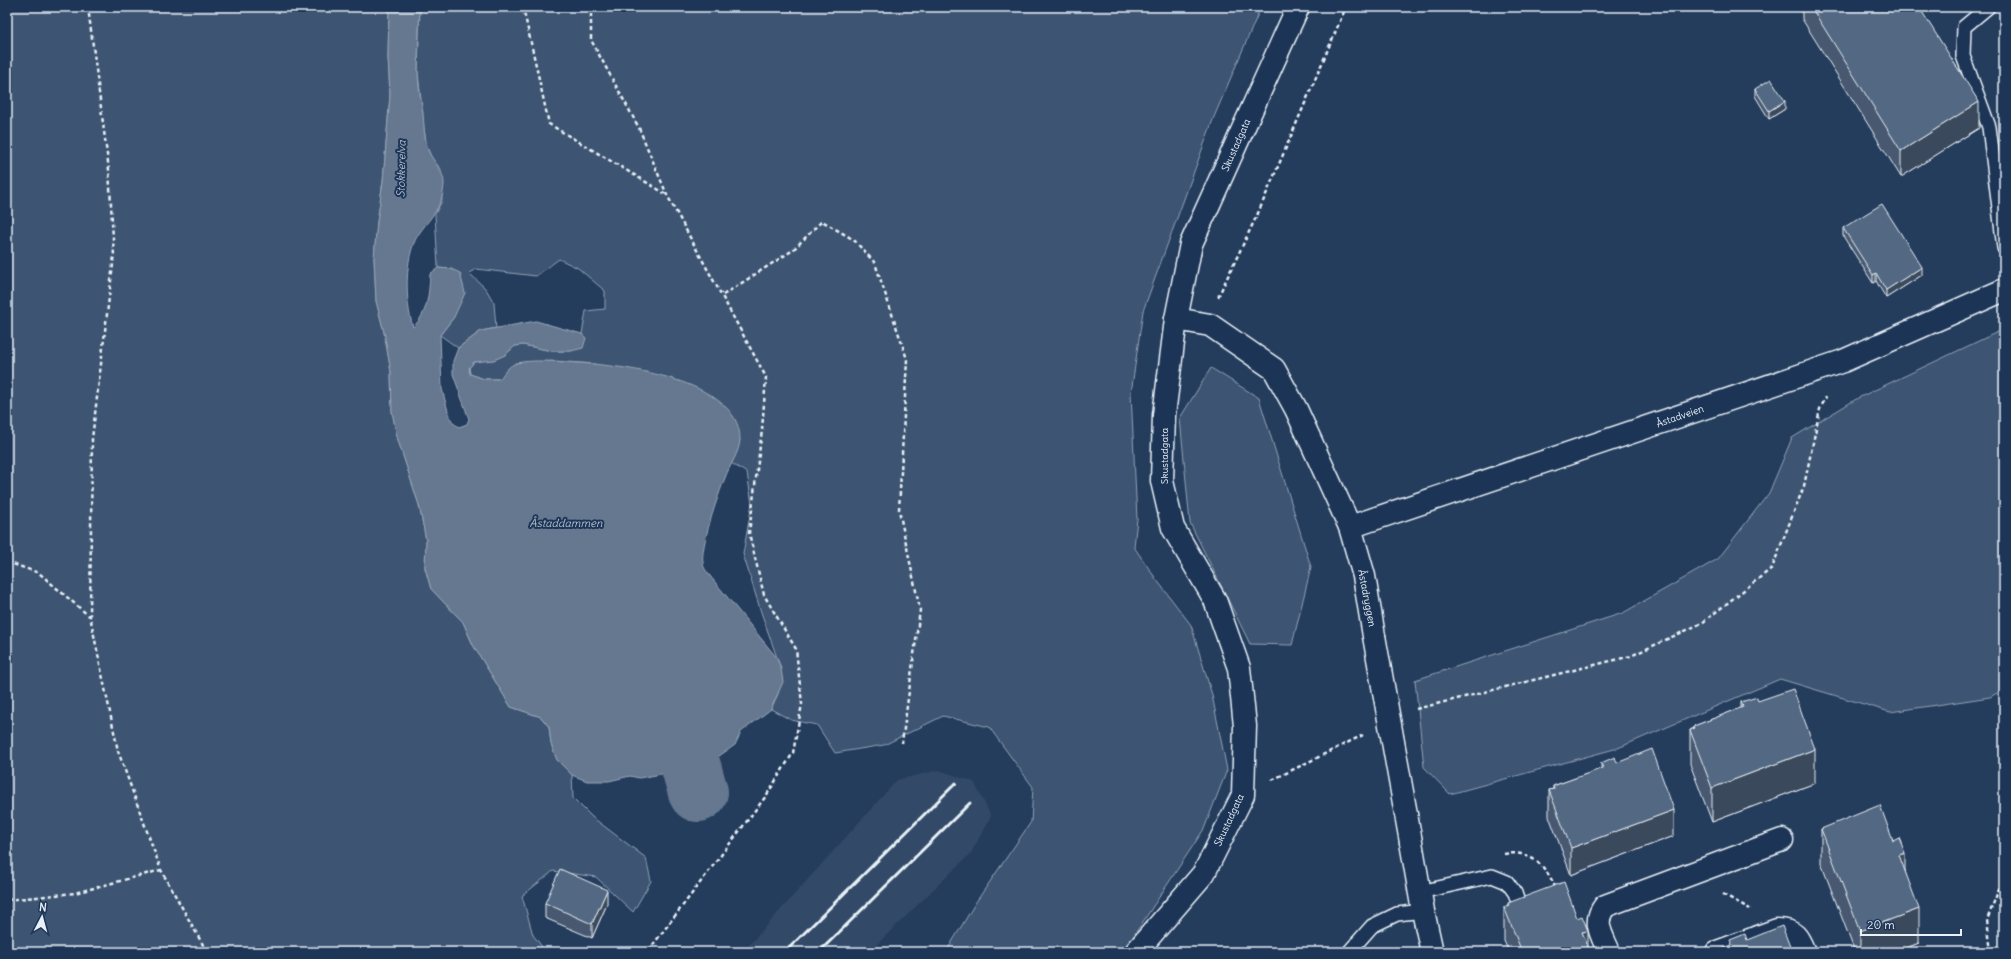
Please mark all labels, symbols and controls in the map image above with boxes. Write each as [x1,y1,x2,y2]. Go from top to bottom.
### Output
street label: Skustadgata [1219,116,1254,173]
water label: Stokkerelva [394,140,409,198]
street label: Åstadveien [1654,402,1706,430]
street label: Skustadgata [1158,428,1171,484]
water label: Åstaddammen [530,516,603,530]
street label: Åstadryggen [1355,568,1379,628]
street label: Skustadgata [1211,791,1247,848]
north arrow [22,897,62,937]
text: N [39,900,48,914]
scale bar [1861,911,1961,937]
text: 20 m [1867,917,1895,932]

